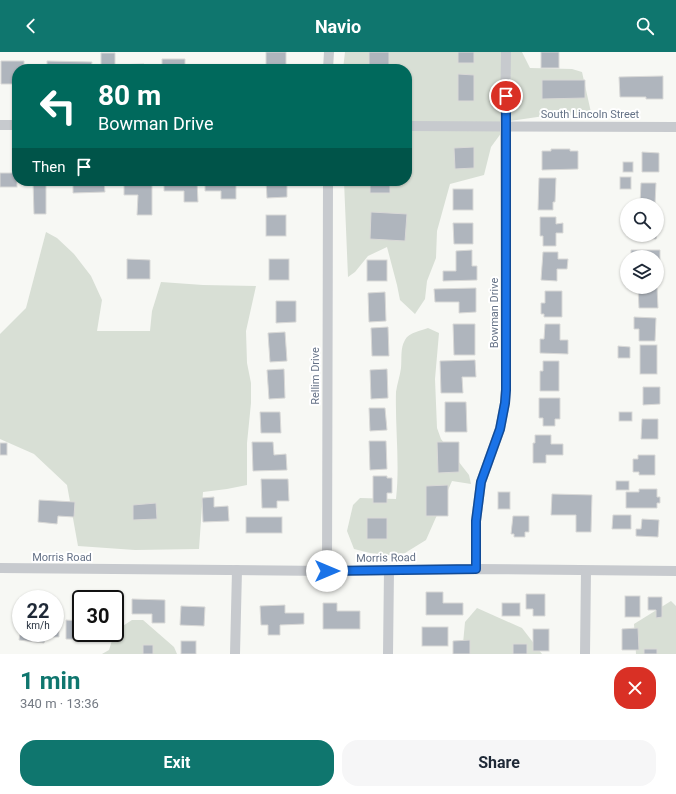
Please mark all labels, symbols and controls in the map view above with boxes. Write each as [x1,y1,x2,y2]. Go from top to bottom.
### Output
icon: back [20,15,42,37]
icon: search [634,15,656,37]
text: Navio [315,16,361,37]
text: 80 m [98,79,161,112]
pin [489,79,523,113]
icon: left [32,80,84,132]
icon: arrive [495,85,517,107]
street label: South Lincoln Street [541,108,640,121]
text: Bowman Drive [98,113,213,134]
icon: arrive [73,156,95,178]
text: Then [32,158,65,176]
map controls [620,198,664,294]
button: search [620,198,664,242]
button: layers [620,250,664,294]
street label: Bowman Drive [488,278,501,348]
street label: Rellim Drive [309,347,322,405]
position arrow [306,550,348,592]
street label: Morris Road [32,551,92,564]
street label: Morris Road [356,551,416,565]
speed limit sign: 30 [72,590,124,642]
text: 22 [27,599,49,623]
text: km/h [26,620,50,631]
text: 1 min [20,667,80,695]
button: close [614,667,656,709]
text: 340 m · 13:36 [20,696,99,711]
button: Exit [20,740,334,786]
button: Share [342,740,656,786]

